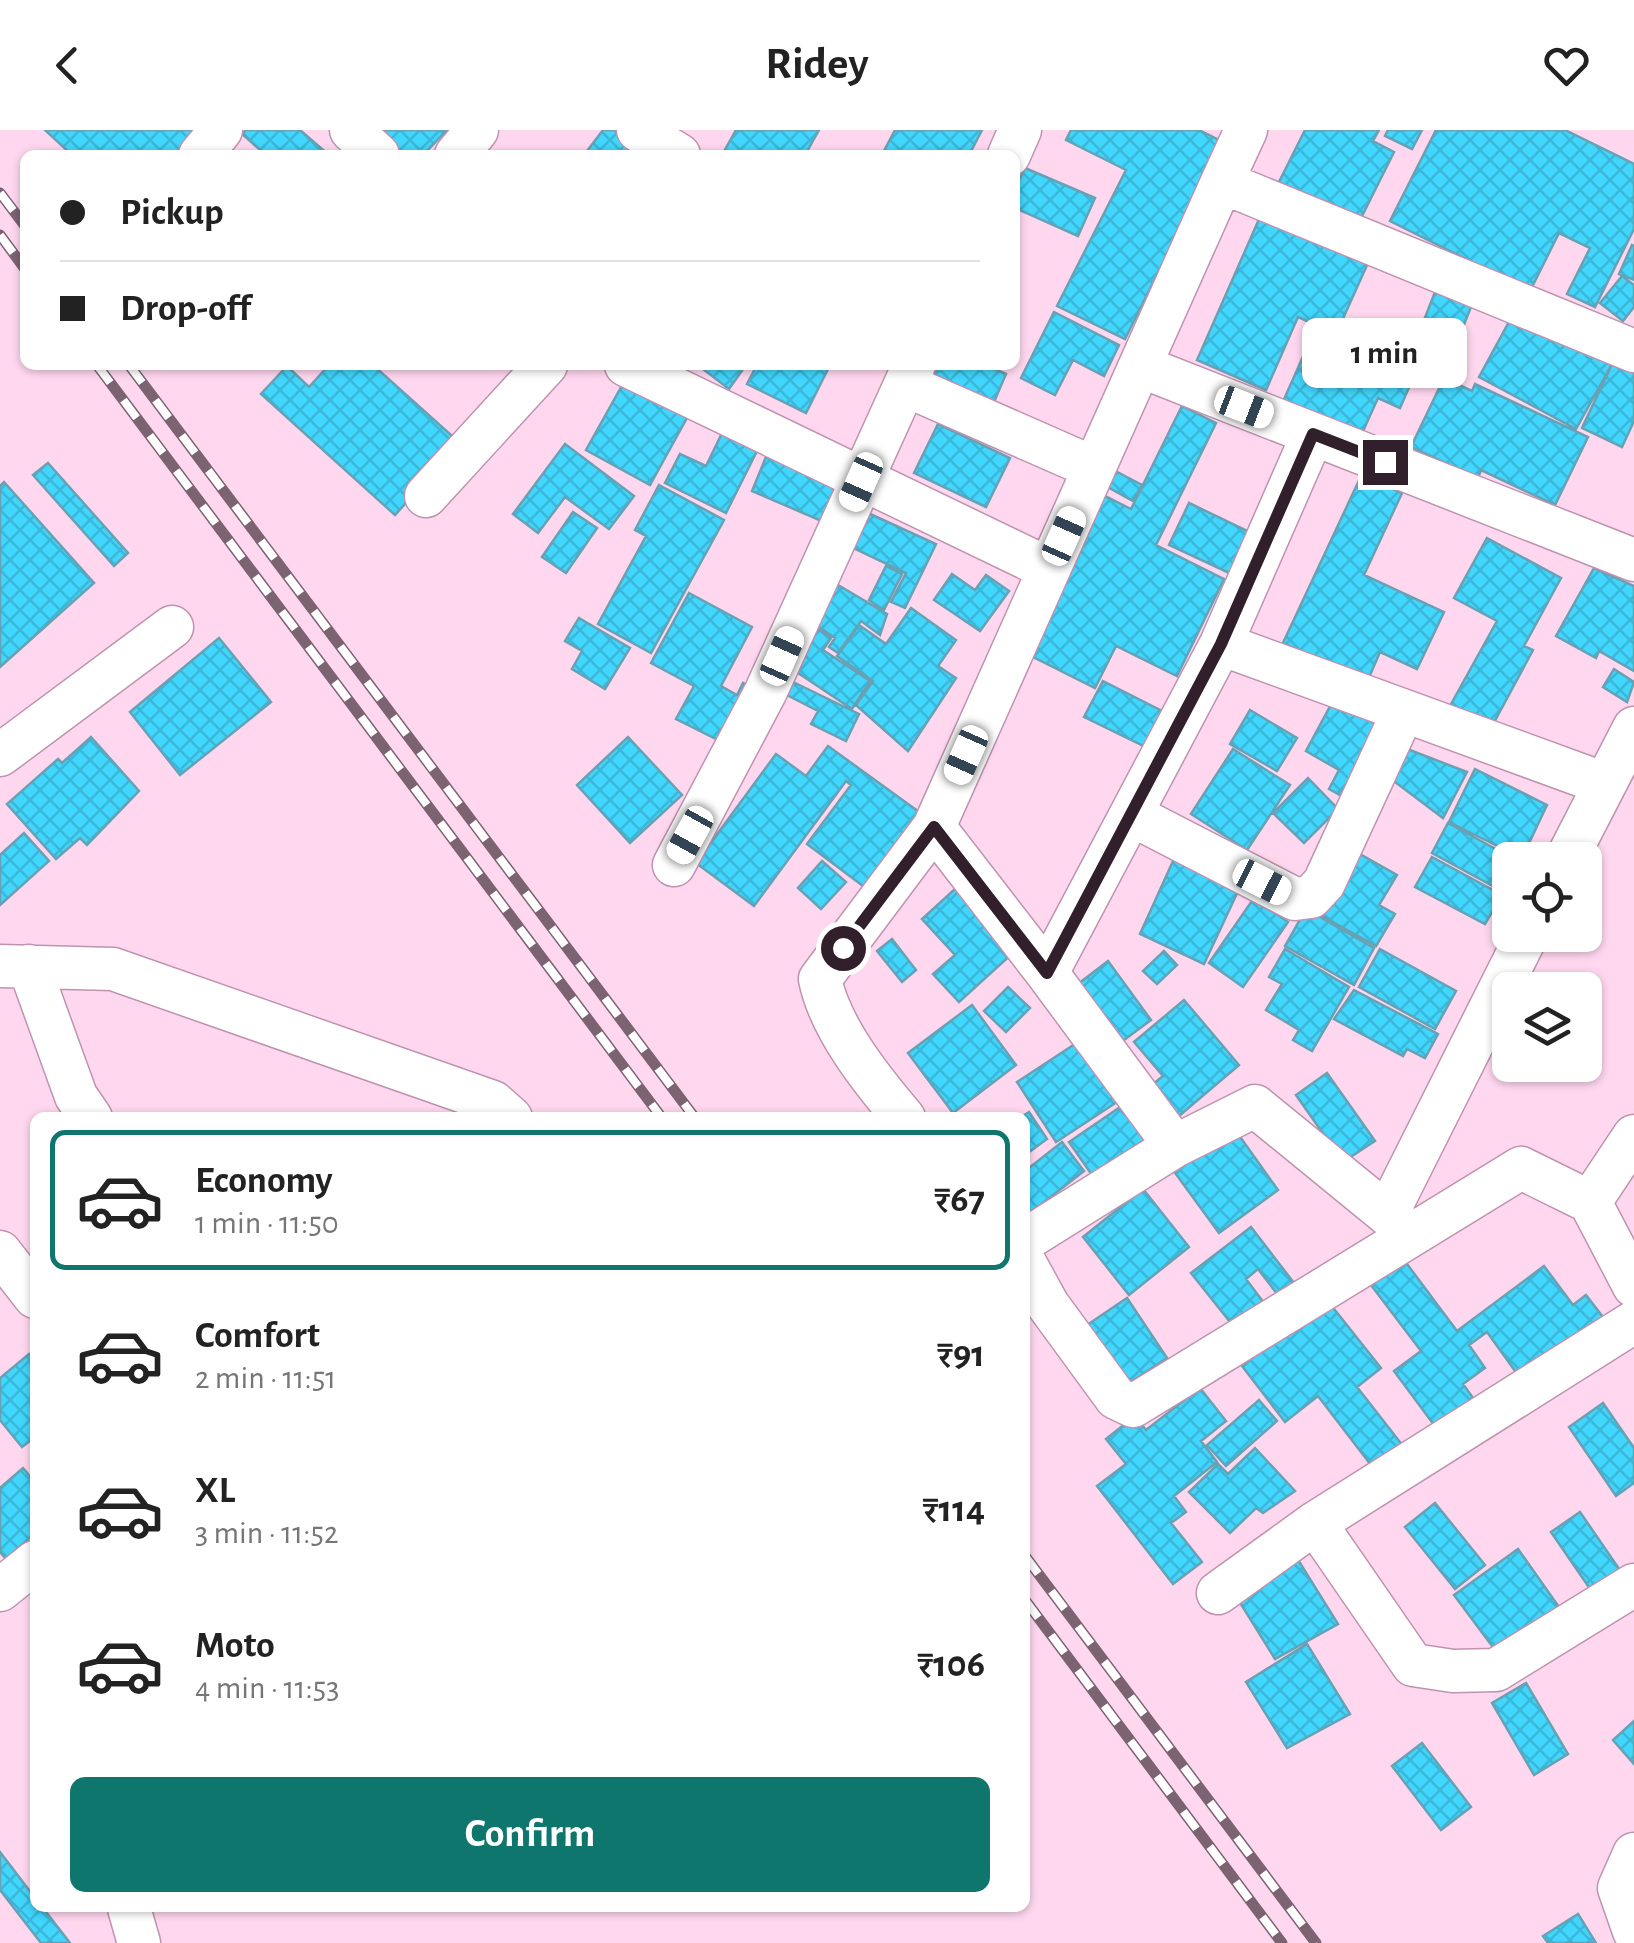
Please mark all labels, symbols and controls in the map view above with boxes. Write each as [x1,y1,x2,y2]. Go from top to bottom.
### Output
icon: back [40,38,95,93]
icon: heart [1539,38,1594,93]
text: Ridey [765,42,869,87]
text: Pickup [120,194,224,232]
text: Drop-off [120,290,251,328]
callout: 1 min [1302,317,1468,387]
text: 1 min [1351,337,1418,369]
car [1211,382,1277,432]
route end [1363,440,1408,485]
car [835,448,887,516]
car [1038,502,1090,570]
car [756,622,808,690]
car [940,721,992,789]
car [662,801,718,869]
map controls [1492,842,1602,1082]
button: locate [1492,842,1602,952]
car [1228,855,1296,909]
route start [821,926,866,971]
button: layers [1492,972,1602,1082]
icon: car [75,1155,165,1245]
text: Economy [195,1162,333,1200]
text: ₹67 [934,1181,985,1219]
text: 1 min · 11:50 [195,1207,339,1239]
icon: car [75,1310,165,1400]
text: Comfort [195,1317,320,1355]
text: ₹91 [937,1336,985,1374]
text: 2 min · 11:51 [195,1362,336,1394]
icon: car [75,1465,165,1555]
text: XL [195,1472,235,1510]
text: ₹114 [923,1491,985,1529]
text: 3 min · 11:52 [195,1517,339,1549]
icon: car [75,1620,165,1710]
text: Moto [195,1627,275,1665]
text: ₹106 [917,1646,985,1684]
text: 4 min · 11:53 [195,1672,339,1704]
button: Confirm [70,1777,990,1892]

